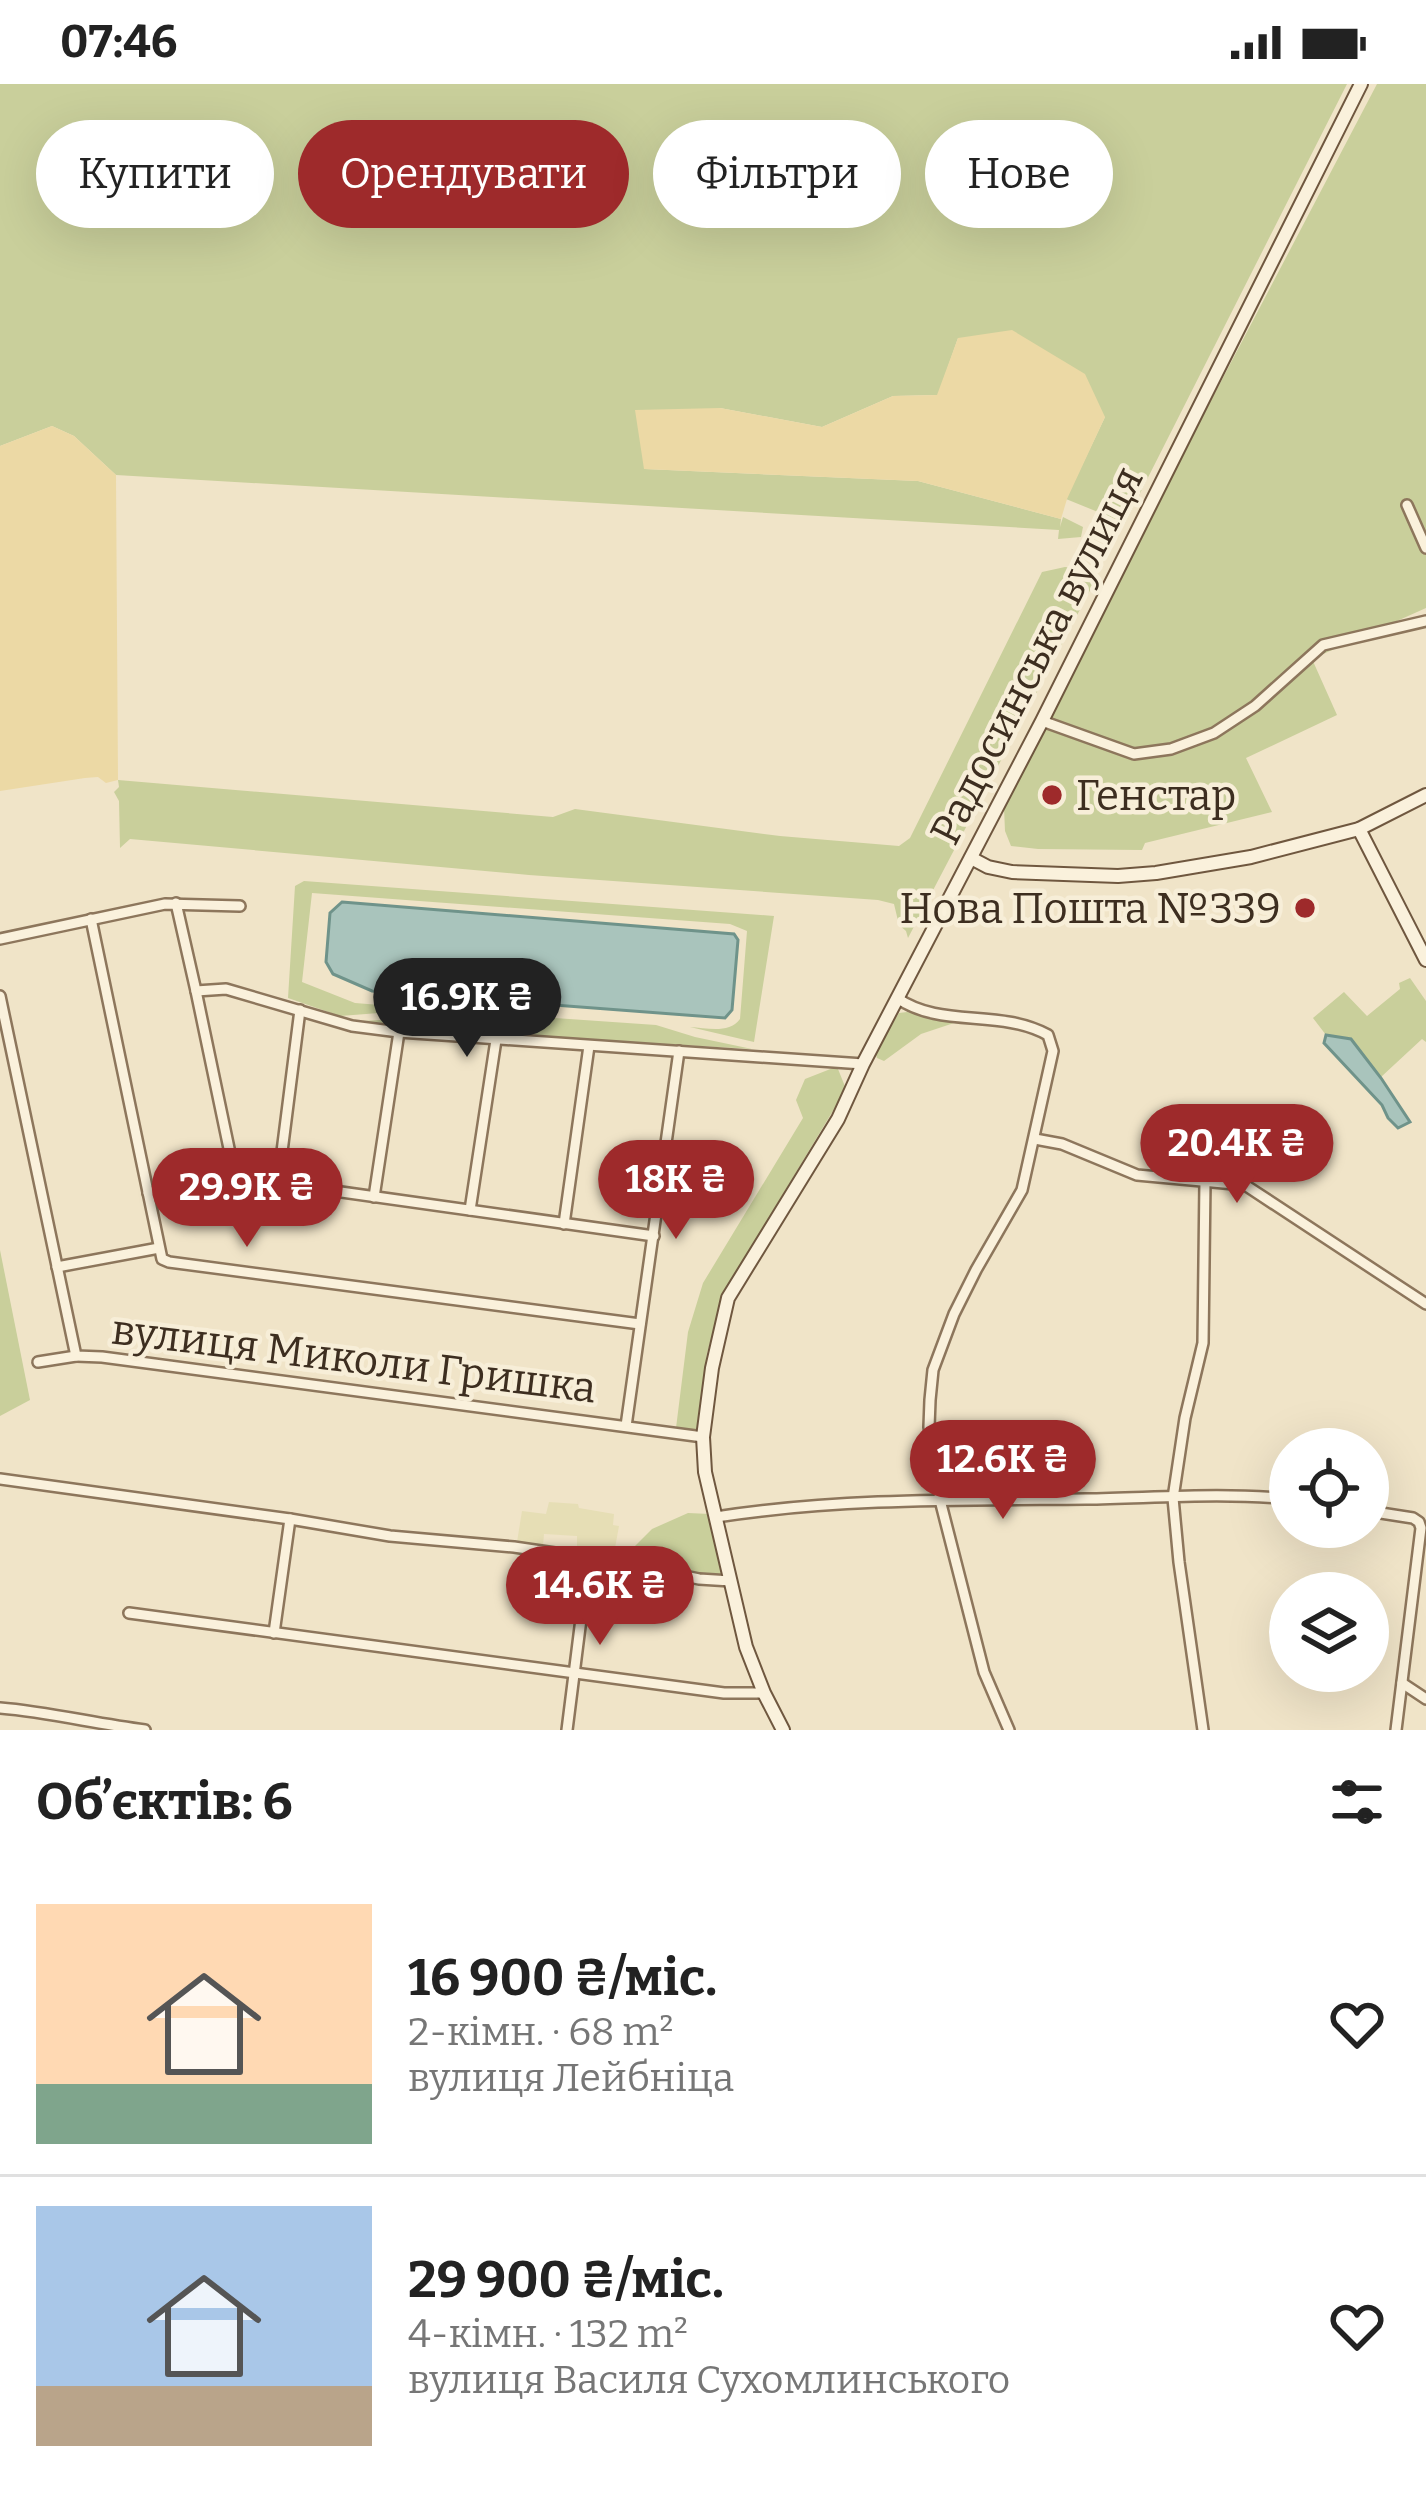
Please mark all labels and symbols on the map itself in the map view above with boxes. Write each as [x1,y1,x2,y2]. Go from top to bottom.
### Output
street label: Радосинська вулиця [920,459,1154,852]
place label: Генстар [1076,771,1236,821]
marker: Генстар [1039,782,1065,808]
place label: Нова Пошта №339 [900,884,1281,934]
marker: Нова Пошта №339 [1292,895,1318,921]
pin: 16.9K ₴ [356,958,578,1060]
pin: 20.4K ₴ [1126,1104,1348,1206]
pin: 18K ₴ [592,1140,760,1242]
pin: 29.9K ₴ [136,1148,358,1250]
street label: вулиця Миколи Гришка [109,1304,599,1414]
pin: 12.6K ₴ [892,1420,1114,1522]
pin: 14.6K ₴ [489,1546,711,1648]

